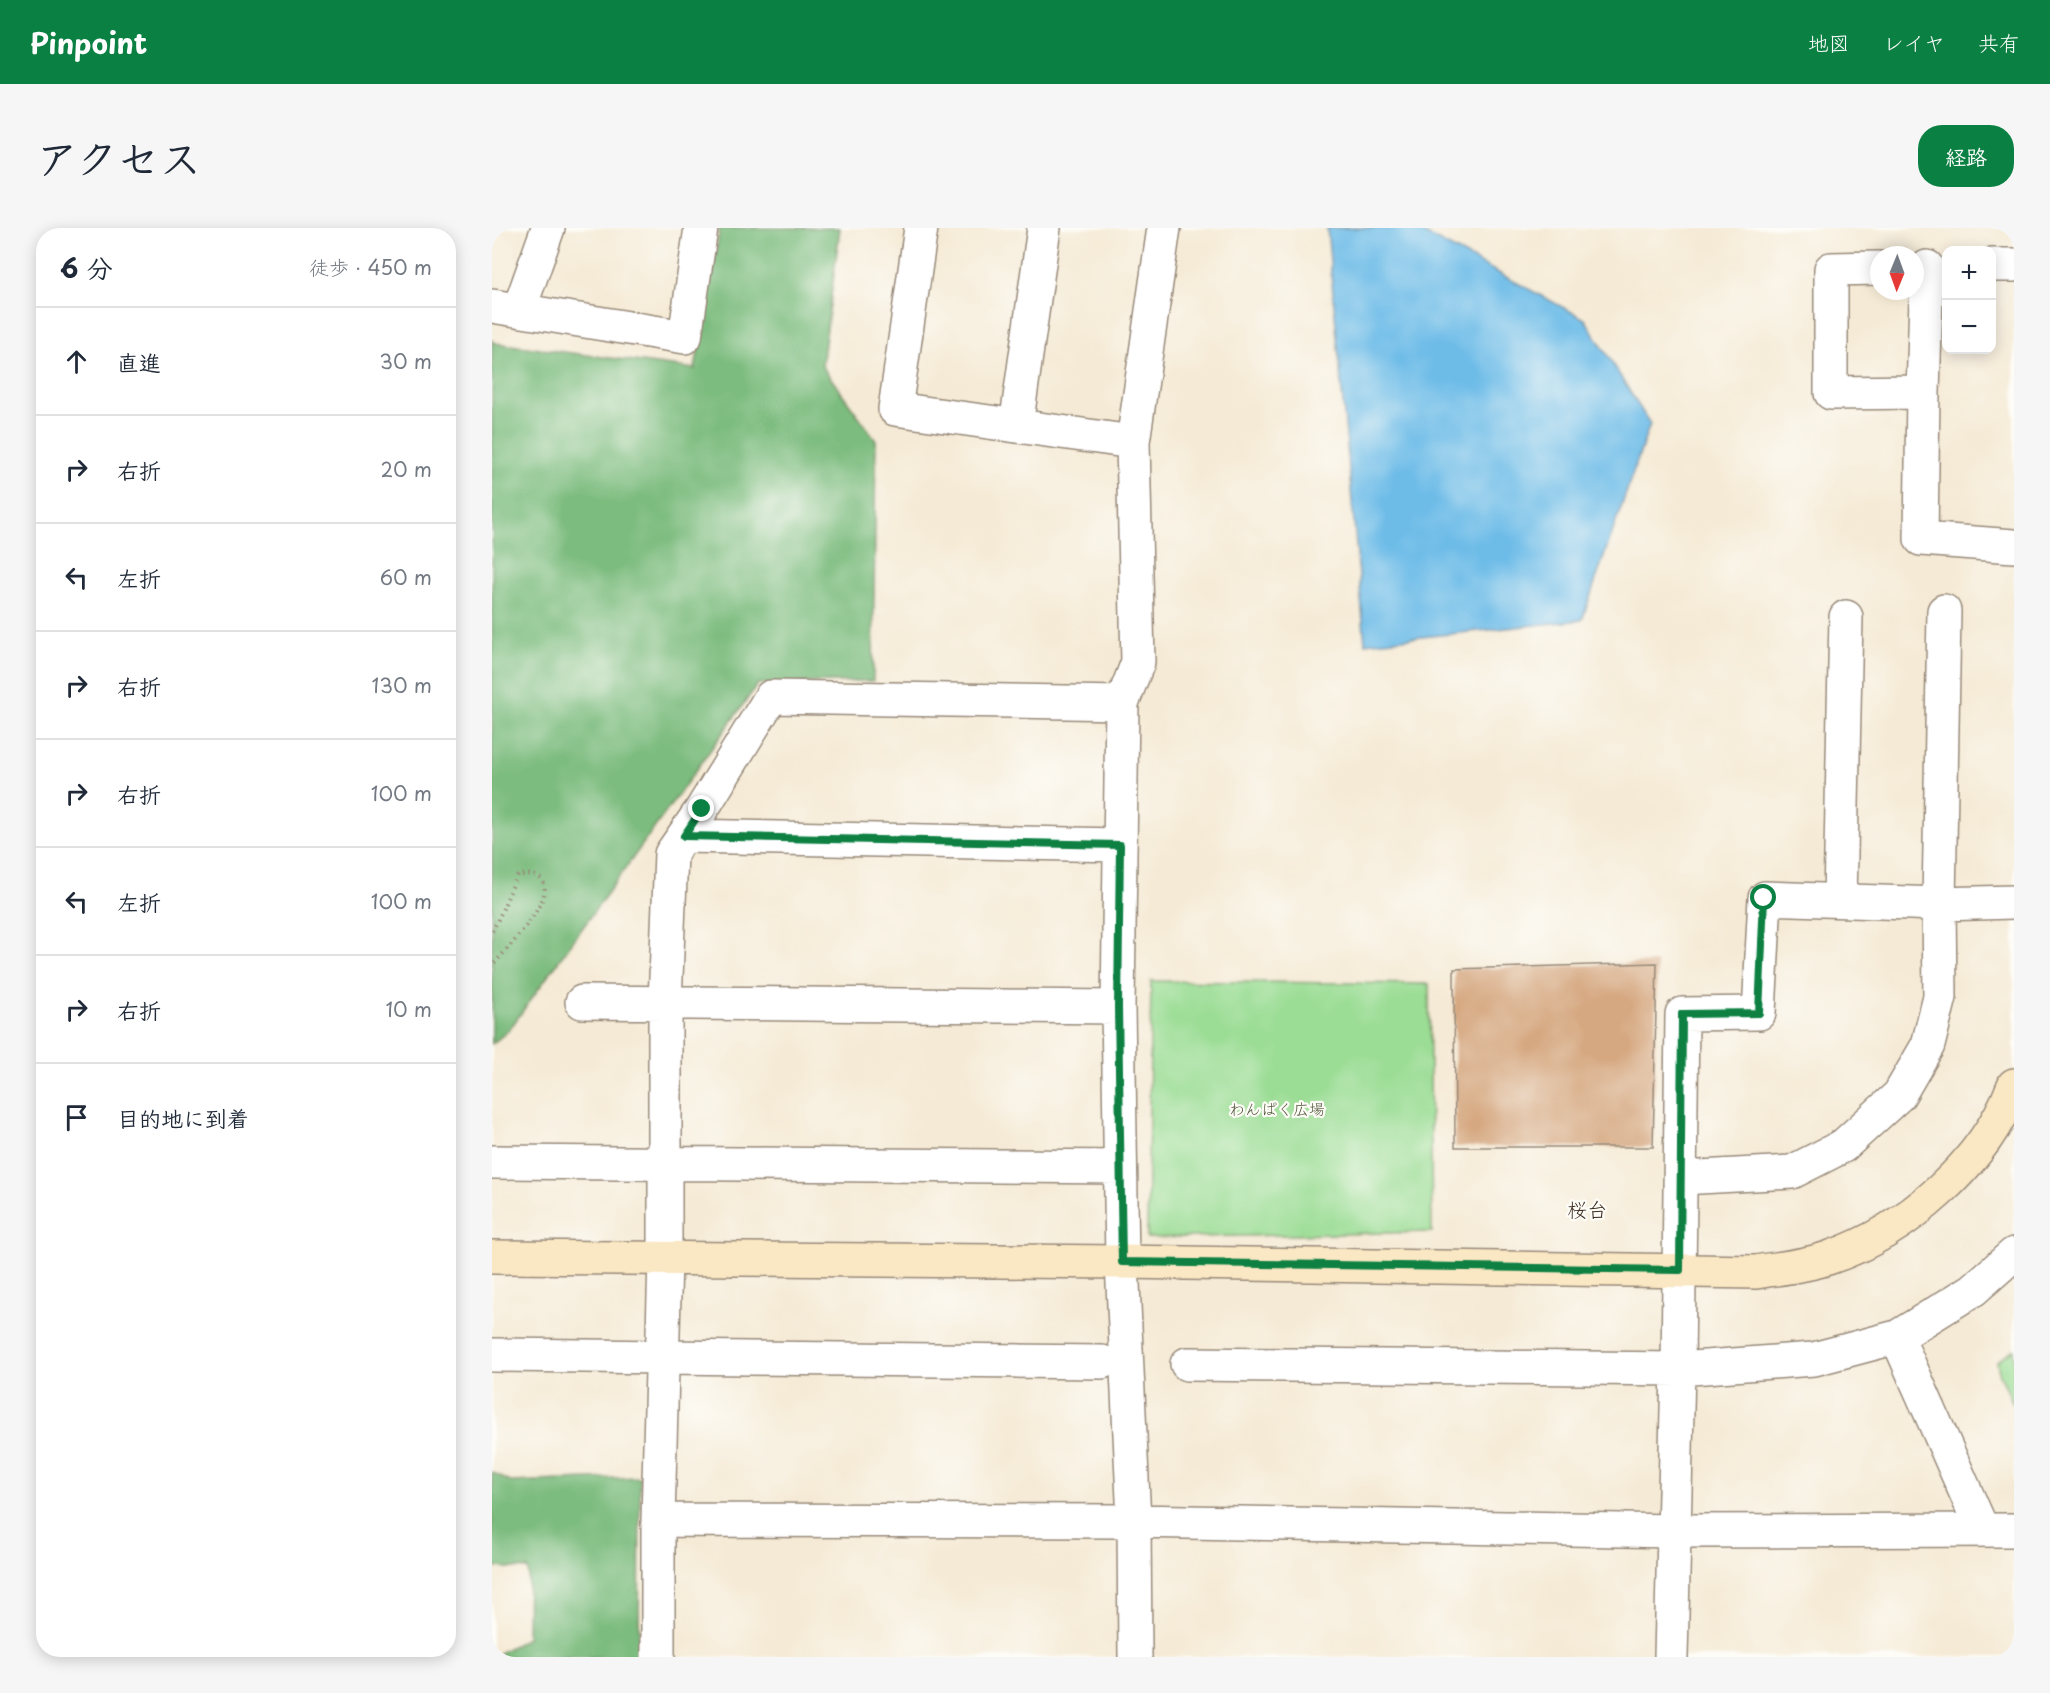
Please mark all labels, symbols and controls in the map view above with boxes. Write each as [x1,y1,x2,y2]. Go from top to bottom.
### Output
text: Pinpoint [30,21,147,64]
text: 地図 [1808,26,1850,58]
text: レイヤ [1883,26,1945,58]
text: 共有 [1978,26,2020,58]
text: アクセス [36,125,201,188]
button: 経路 [1918,125,2014,187]
north arrow [1870,246,1924,300]
map controls [1942,246,1996,354]
button: + [1942,246,1996,300]
text: 6 分 [60,248,113,287]
text: 徒歩 · 450 m [309,252,432,282]
button: − [1942,300,1996,354]
icon: ahead [60,345,93,378]
text: 直進 [117,345,161,378]
text: 30 m [379,346,432,376]
icon: right [60,453,93,486]
text: 右折 [117,453,161,486]
text: 20 m [380,454,432,484]
icon: left [60,561,93,594]
text: 左折 [117,561,161,594]
text: 60 m [380,562,432,592]
icon: right [60,669,93,702]
text: 右折 [117,669,161,702]
text: 130 m [372,670,432,700]
icon: right [60,777,93,810]
text: 右折 [117,777,161,810]
text: 100 m [371,778,432,808]
route end [688,795,714,821]
route start [1750,884,1776,910]
icon: left [60,885,93,918]
text: 左折 [117,885,161,918]
text: 100 m [371,886,432,916]
icon: right [60,993,93,1026]
text: 右折 [117,993,161,1026]
text: 10 m [385,994,432,1024]
park label: わんぱく広場 [1229,1096,1325,1120]
icon: arrive [60,1101,93,1134]
text: 目的地に到着 [117,1101,249,1134]
district label: 桜台 [1567,1194,1607,1224]

